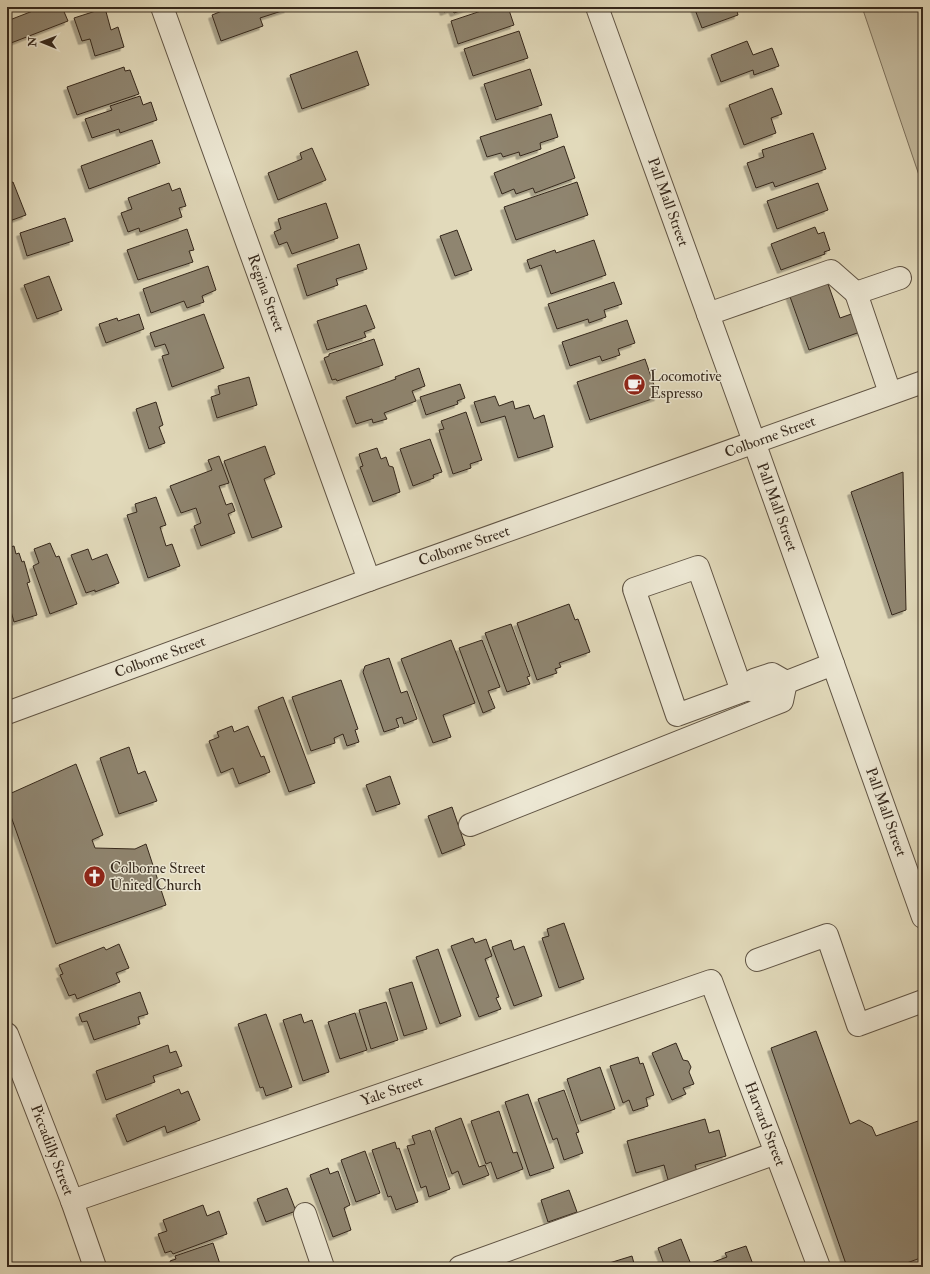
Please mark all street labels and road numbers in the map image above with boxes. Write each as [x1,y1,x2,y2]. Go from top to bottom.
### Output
street label: Pall Mall Street [643,155,693,249]
street label: Regina Street [243,251,289,335]
street label: Colborne Street [722,412,818,462]
street label: Pall Mall Street [752,460,802,554]
street label: Colborne Street [416,521,512,571]
street label: Colborne Street [112,632,208,682]
street label: Pall Mall Street [861,765,911,859]
street label: Yale Street [358,1071,426,1110]
street label: Harvard Street [740,1079,790,1169]
street label: Piccadilly Street [26,1102,78,1198]

